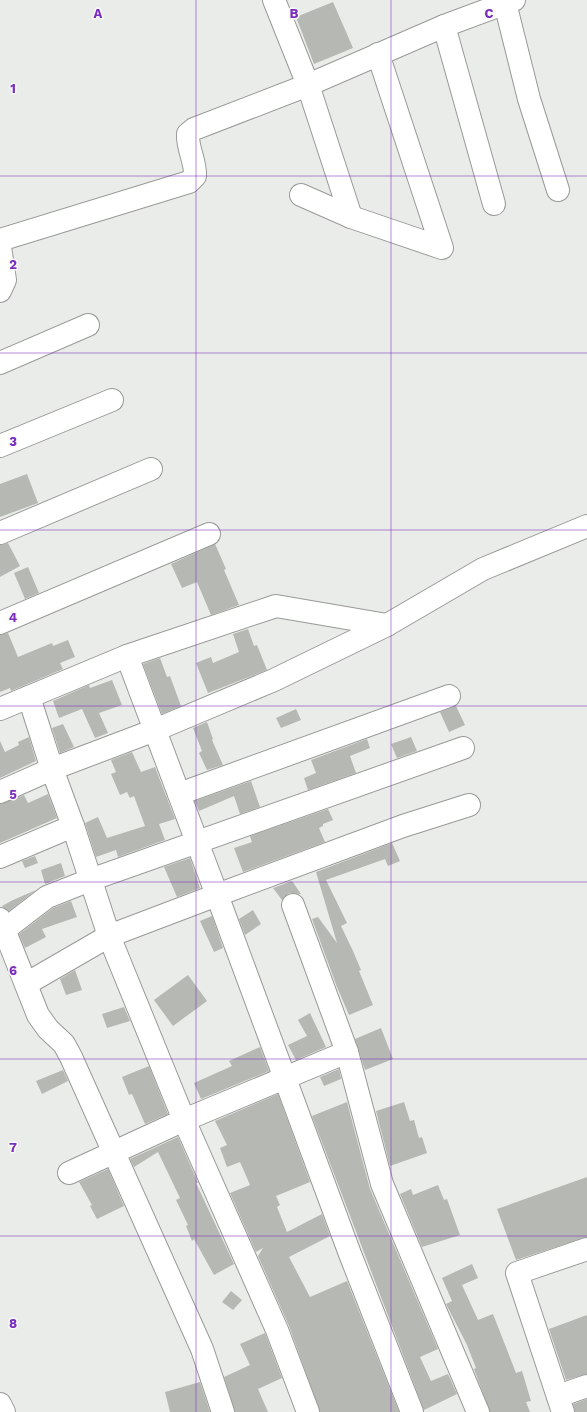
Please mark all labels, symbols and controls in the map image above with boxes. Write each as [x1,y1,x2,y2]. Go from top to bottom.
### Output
text: A [94,6,103,21]
text: B [290,6,299,21]
text: C [485,6,494,21]
text: 1 [10,81,16,96]
text: 2 [9,257,17,272]
text: 3 [9,434,17,449]
text: 4 [9,610,18,625]
text: 5 [9,787,17,802]
text: 6 [9,963,17,978]
text: 7 [9,1140,17,1155]
text: 8 [9,1316,17,1331]

